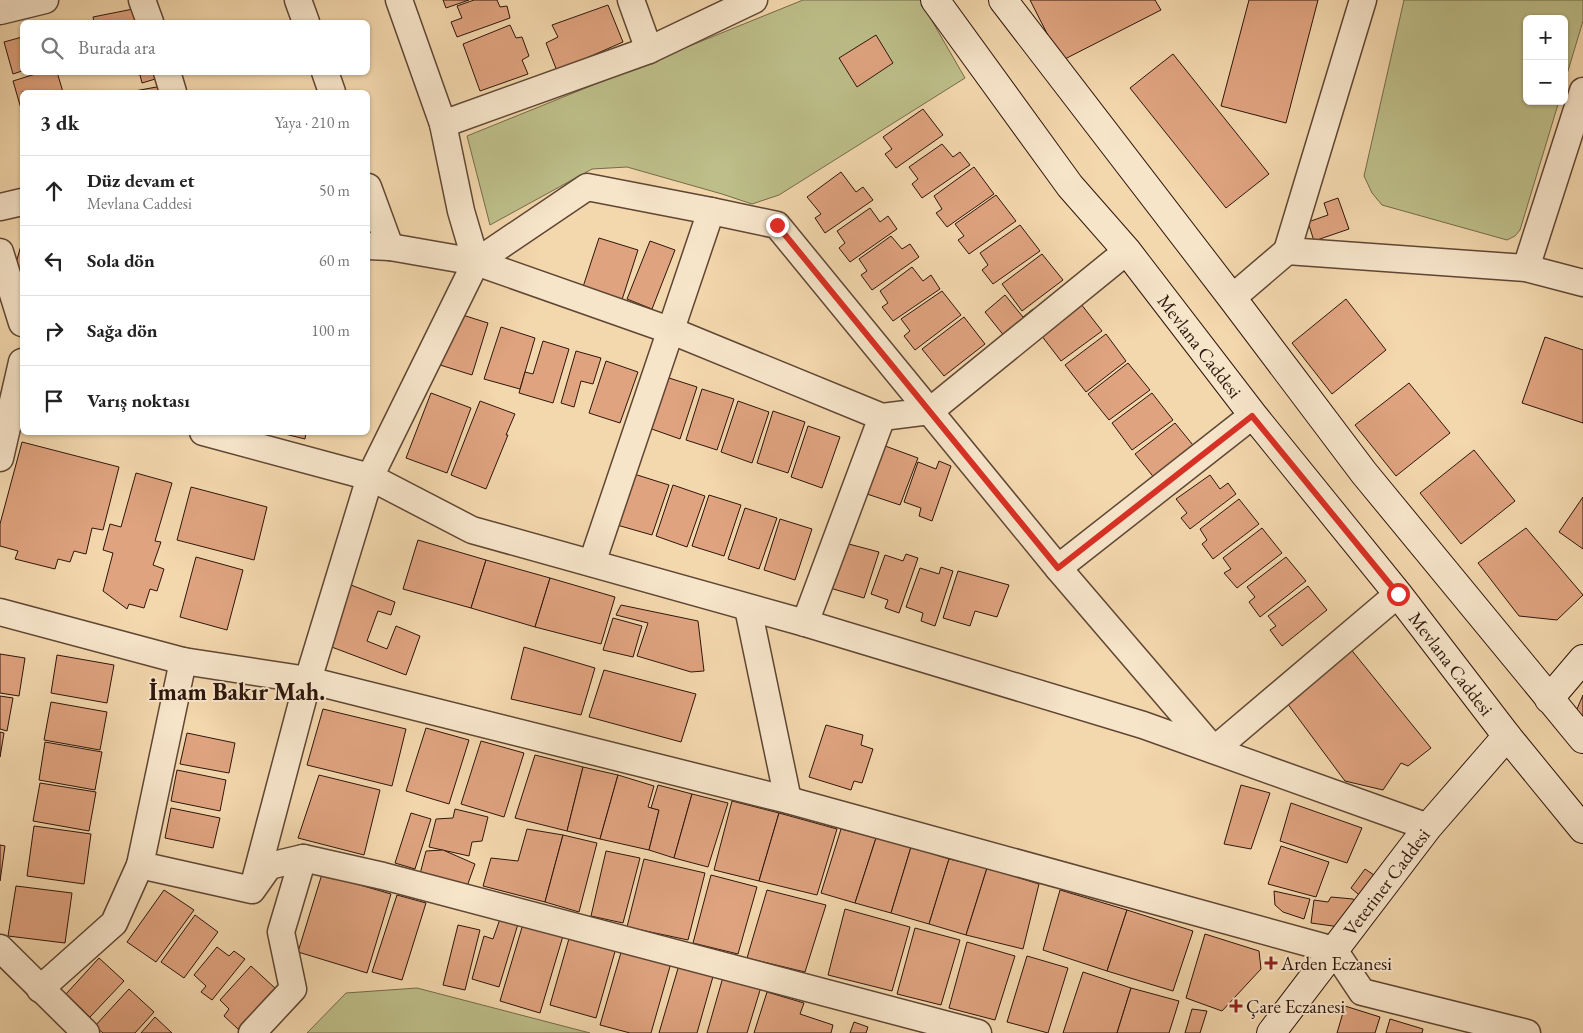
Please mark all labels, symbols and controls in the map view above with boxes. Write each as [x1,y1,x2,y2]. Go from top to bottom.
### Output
map controls [1523,15,1568,105]
button: + [1523,15,1568,60]
search box [20,20,370,75]
icon: search [38,34,66,62]
text: Burada ara [78,35,156,60]
button: − [1523,60,1568,105]
text: 3 dk [40,109,79,136]
text: Yaya · 210 m [275,112,350,133]
text: Düz devam et [87,168,195,193]
icon: ahead [40,177,68,205]
text: 50 m [319,180,350,201]
text: Mevlana Caddesi [87,193,192,214]
route end [766,214,789,237]
icon: left [40,247,68,275]
text: Sola dön [87,248,155,273]
text: 60 m [319,250,350,271]
street label: Mevlana Caddesi [1152,289,1248,403]
icon: right [40,317,68,345]
text: Sağa dön [87,318,158,343]
text: 100 m [311,320,350,341]
icon: arrive [40,387,68,415]
text: Varış noktası [87,388,190,413]
route start [1387,583,1410,606]
street label: Mevlana Caddesi [1403,606,1499,721]
district label: İmam Bakır Mah. [149,676,325,707]
street label: Veteriner Caddesi [1337,823,1435,941]
place label: Arden Eczanesi [1280,951,1392,976]
marker: Arden Eczanesi [1265,957,1277,969]
place label: Çare Eczanesi [1246,994,1345,1019]
marker: Çare Eczanesi [1230,1000,1242,1012]

